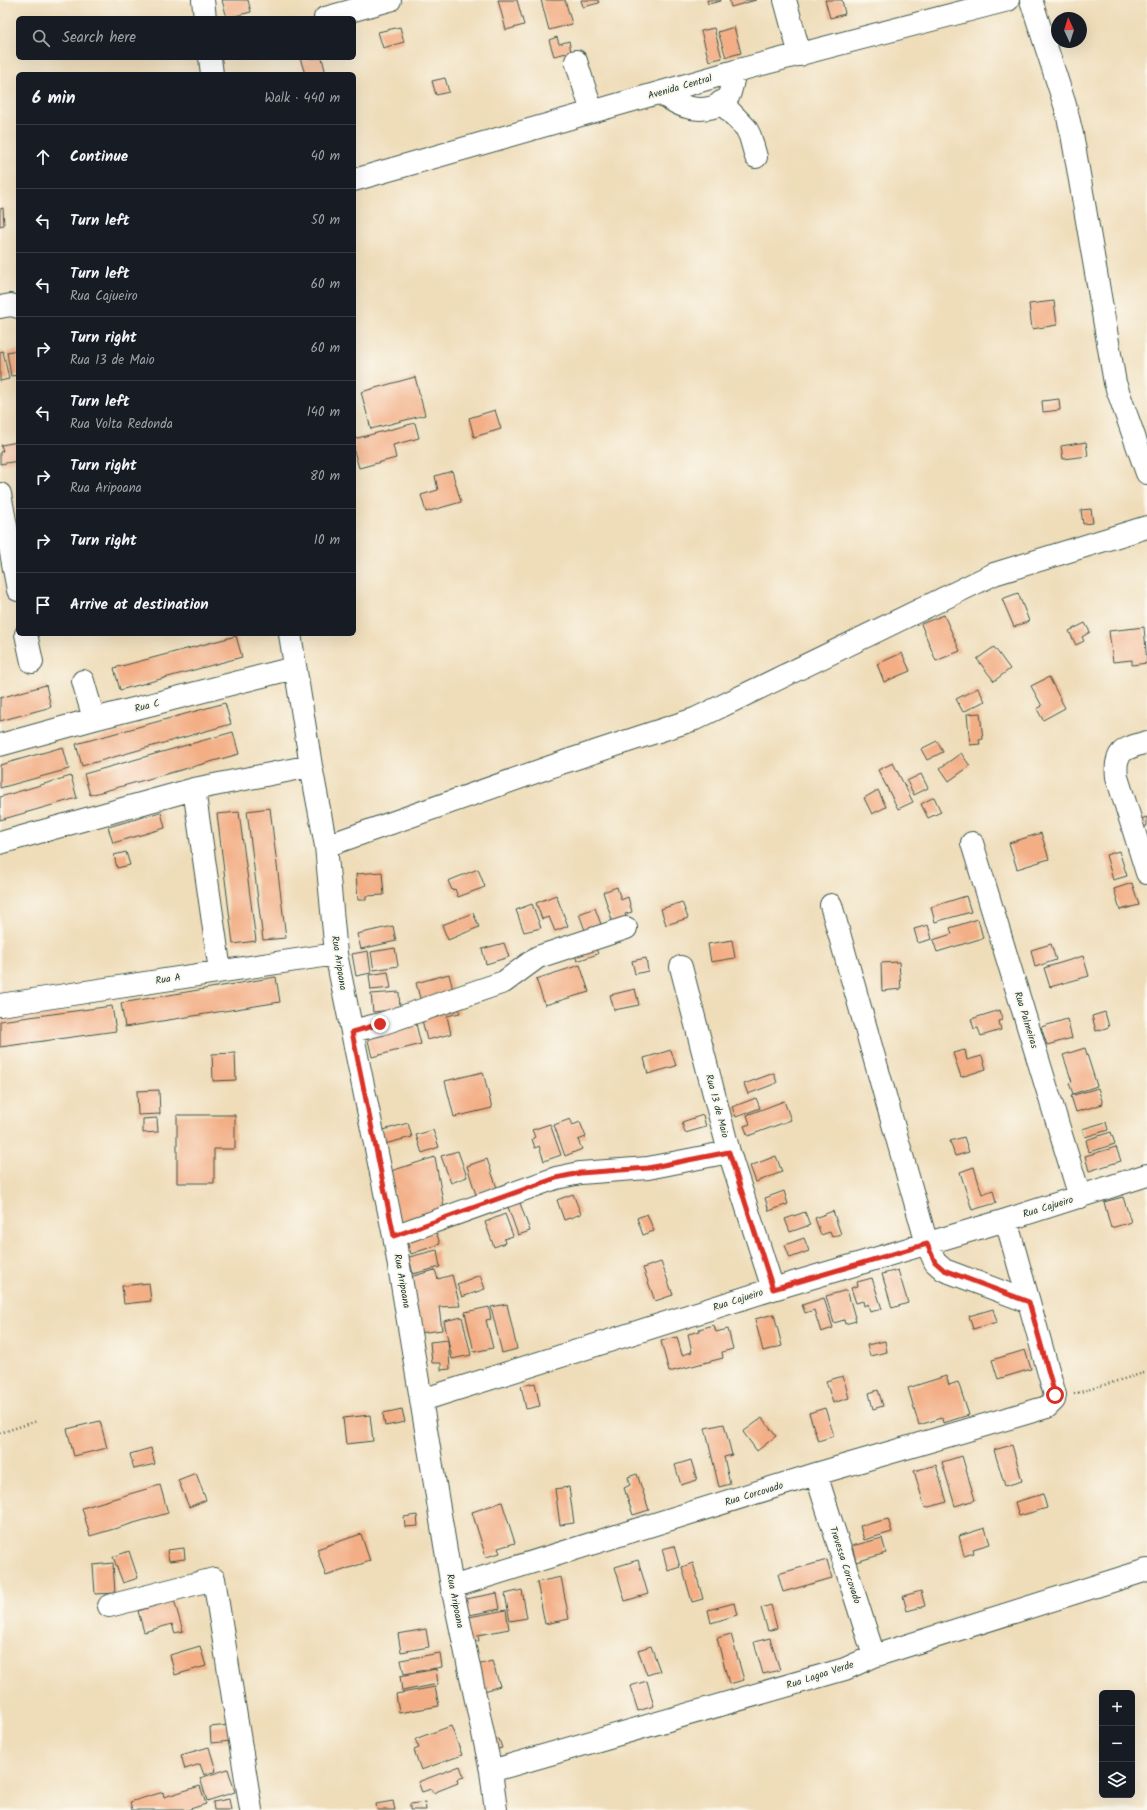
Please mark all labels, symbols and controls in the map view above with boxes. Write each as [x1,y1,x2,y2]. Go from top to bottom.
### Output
north arrow [1051,12,1087,48]
search box [16,16,356,60]
text: Search here [62,26,136,50]
icon: search [30,27,52,49]
street label: Avenida Central [646,70,715,104]
text: 6 min [32,85,76,112]
text: Walk · 440 m [265,88,340,109]
text: Continue [70,145,128,169]
icon: ahead [32,146,54,168]
text: 40 m [311,146,340,167]
text: Turn left [70,209,130,233]
icon: left [32,210,54,232]
text: 50 m [311,210,340,231]
text: Turn left [70,262,130,286]
icon: left [32,274,54,296]
text: 60 m [311,274,340,295]
text: Rua Cajueiro [70,286,138,307]
text: Turn right [70,326,137,350]
icon: right [32,338,54,360]
text: 60 m [311,338,340,359]
text: Rua 13 de Maio [70,350,155,371]
text: Turn left [70,390,130,414]
icon: left [32,402,54,424]
text: 140 m [307,402,340,423]
text: Rua Volta Redonda [70,414,173,435]
text: Turn right [70,454,137,478]
icon: right [32,466,54,488]
text: 80 m [310,466,340,487]
text: Rua Aripoana [70,478,142,499]
text: Turn right [70,529,137,553]
icon: right [32,530,54,552]
text: 10 m [314,530,340,551]
text: Arrive at destination [70,593,209,617]
icon: arrive [32,594,54,616]
street label: Rua C [133,695,161,717]
street label: Rua Aripoana [327,935,351,992]
street label: Rua A [154,969,182,989]
street label: Rua Palmeiras [1010,989,1042,1051]
route end [371,1015,389,1033]
street label: Rua 13 de Maio [701,1072,733,1140]
street label: Rua Cajueiro [1021,1192,1076,1222]
street label: Rua Aripoana [389,1252,415,1310]
street label: Rua Cajueiro [711,1284,766,1316]
route start [1046,1386,1064,1404]
street label: Rua Corcovado [723,1477,786,1511]
street label: Travessa Corcovado [825,1524,865,1606]
street label: Rua Aripoana [442,1572,468,1630]
street label: Rua Lagoa Verde [784,1656,856,1693]
map controls [1099,1690,1135,1798]
button: + [1099,1690,1135,1726]
button: − [1099,1726,1135,1762]
button: layers [1099,1762,1135,1798]

